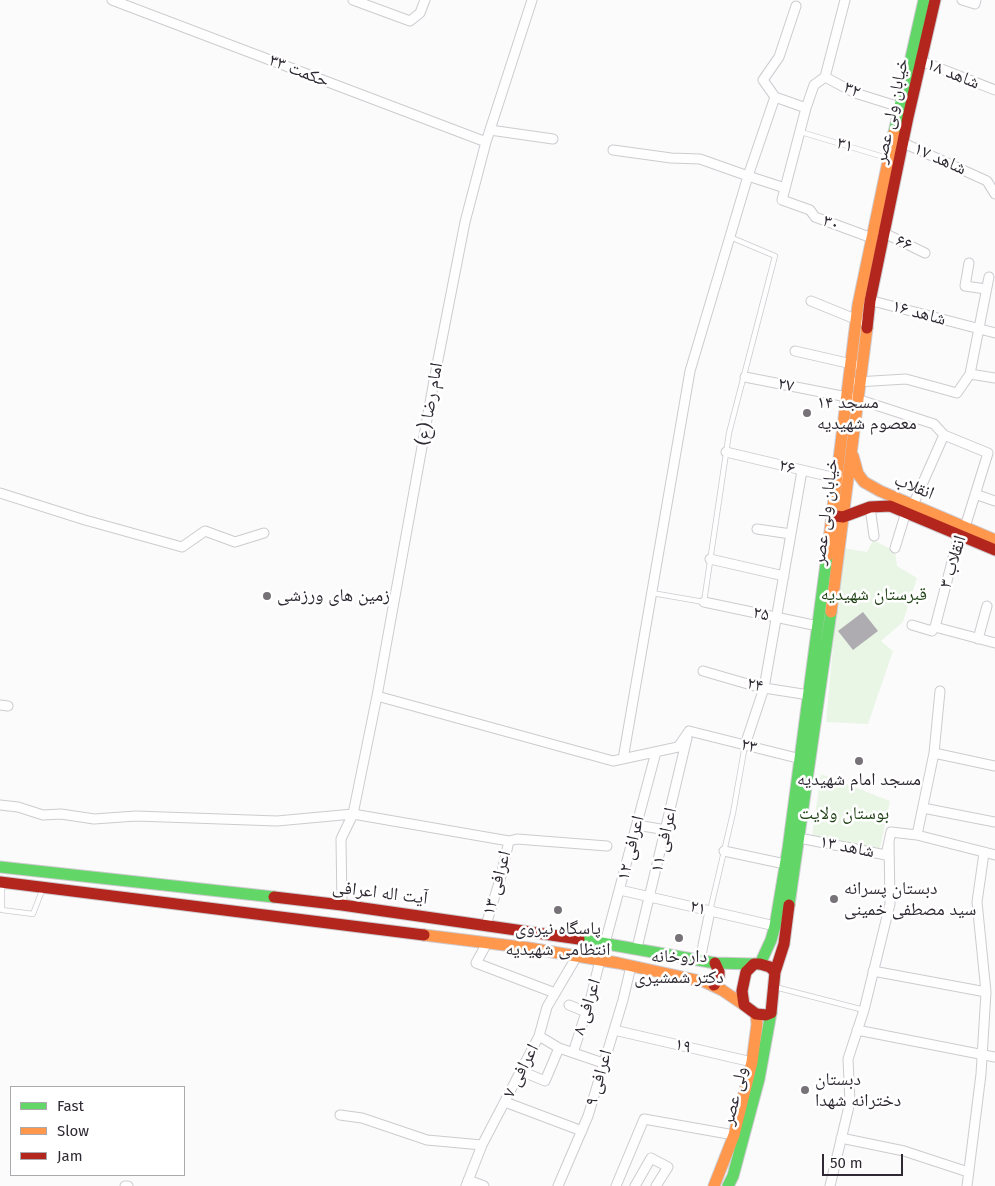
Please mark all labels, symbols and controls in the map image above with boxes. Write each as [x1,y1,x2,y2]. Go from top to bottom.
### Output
street label: حکمت ۳۳ [266,50,332,92]
street label: شاهد ۱۸ [923,54,983,94]
street label: خیابان ولی عصر [870,56,914,166]
street label: ۳۲ [840,77,864,103]
street label: ۳۱ [834,132,856,158]
street label: شاهد ۱۷ [910,138,970,180]
street label: ۳۰ [820,210,842,236]
street label: ۶۶ [892,230,916,256]
street label: شاهد ۱۶ [890,295,948,331]
street label: امام رضا (ع) [412,361,448,447]
street label: ۲۷ [776,373,796,397]
place label: مسجد ۱۴ معصوم شهیدیه [817,392,917,434]
marker: مسجد ۱۴ معصوم شهیدیه [801,407,813,419]
street label: ۲۶ [777,455,797,479]
street label: خیابان ولی عصر [809,458,843,566]
street label: انقلاب [891,469,937,505]
street label: انقلاب ۳ [935,533,971,591]
park label: قبرستان شهیدیه [821,584,927,606]
place label: زمین های ورزشی [277,585,390,607]
marker: زمین های ورزشی [261,590,273,602]
street label: ۲۵ [751,602,771,626]
street label: ۲۴ [745,673,765,697]
street label: ۲۳ [739,734,759,758]
marker: مسجد امام شهیدیه [853,755,865,767]
place label: مسجد امام شهیدیه [797,769,921,791]
park label: بوستان ولایت [799,803,889,825]
street label: اعرافی ۱۱ [646,806,682,874]
street label: اعرافی ۱۲ [613,813,649,883]
street label: شاهد ۱۳ [818,831,876,863]
street label: اعرافی ۱۳ [478,848,516,918]
street label: آیت اله اعرافی [331,876,429,910]
place label: دبستان پسرانه سید مصطفی خمینی [844,878,976,921]
marker: دبستان پسرانه سید مصطفی خمینی [828,893,840,905]
street label: ۲۱ [688,896,708,920]
marker: پاسگاه نیروی انتظامی شهیدیه [552,904,564,916]
place label: پاسگاه نیروی انتظامی شهیدیه [506,918,610,961]
marker: داروخانه دکتر شمشیری [673,932,685,944]
place label: داروخانه دکتر شمشیری [634,946,724,989]
street label: اعرافی ۸ [568,976,606,1038]
street label: ۱۹ [673,1034,693,1058]
street label: اعرافی ۷ [498,1040,544,1102]
street label: اعرافی ۹ [581,1047,617,1109]
street label: ولی عصر [717,1064,753,1128]
place label: دبستان دخترانه شهدا [815,1069,901,1112]
marker: دبستان دخترانه شهدا [799,1084,811,1096]
legend [10,1086,185,1176]
text: Fast [57,1097,84,1115]
text: Slow [57,1122,89,1140]
scale bar [825,1144,906,1176]
text: Jam [57,1147,83,1165]
text: 50 m [830,1154,863,1172]

